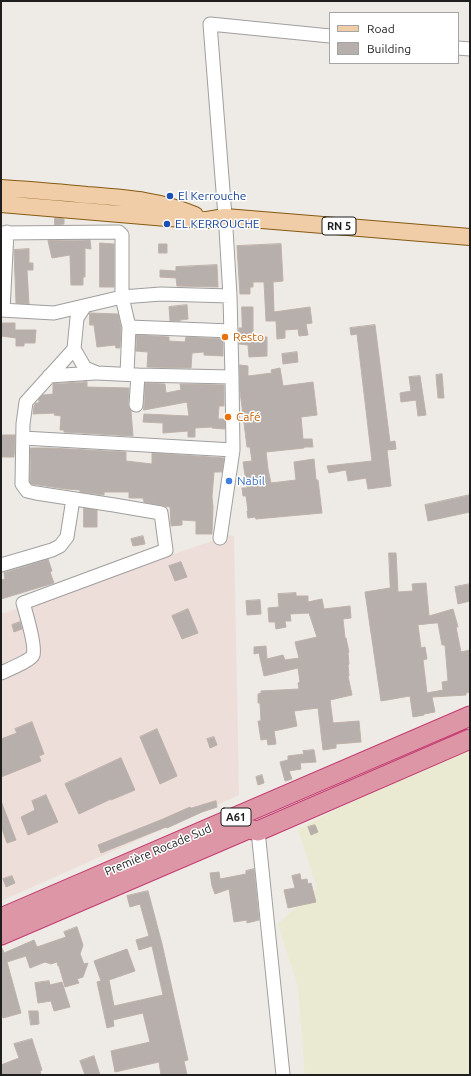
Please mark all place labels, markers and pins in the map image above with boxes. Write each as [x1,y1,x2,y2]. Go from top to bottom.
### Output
place label: El Kerrouche [178,189,246,203]
marker: El Kerrouche [165,191,175,201]
place label: EL KERROUCHE [175,217,260,231]
marker: EL KERROUCHE [162,219,172,229]
place label: Resto [233,330,264,344]
marker: Resto [220,332,230,342]
place label: Café [236,410,261,424]
marker: Café [223,412,233,422]
place label: Nabil [237,474,265,488]
marker: Nabil [224,476,234,486]

